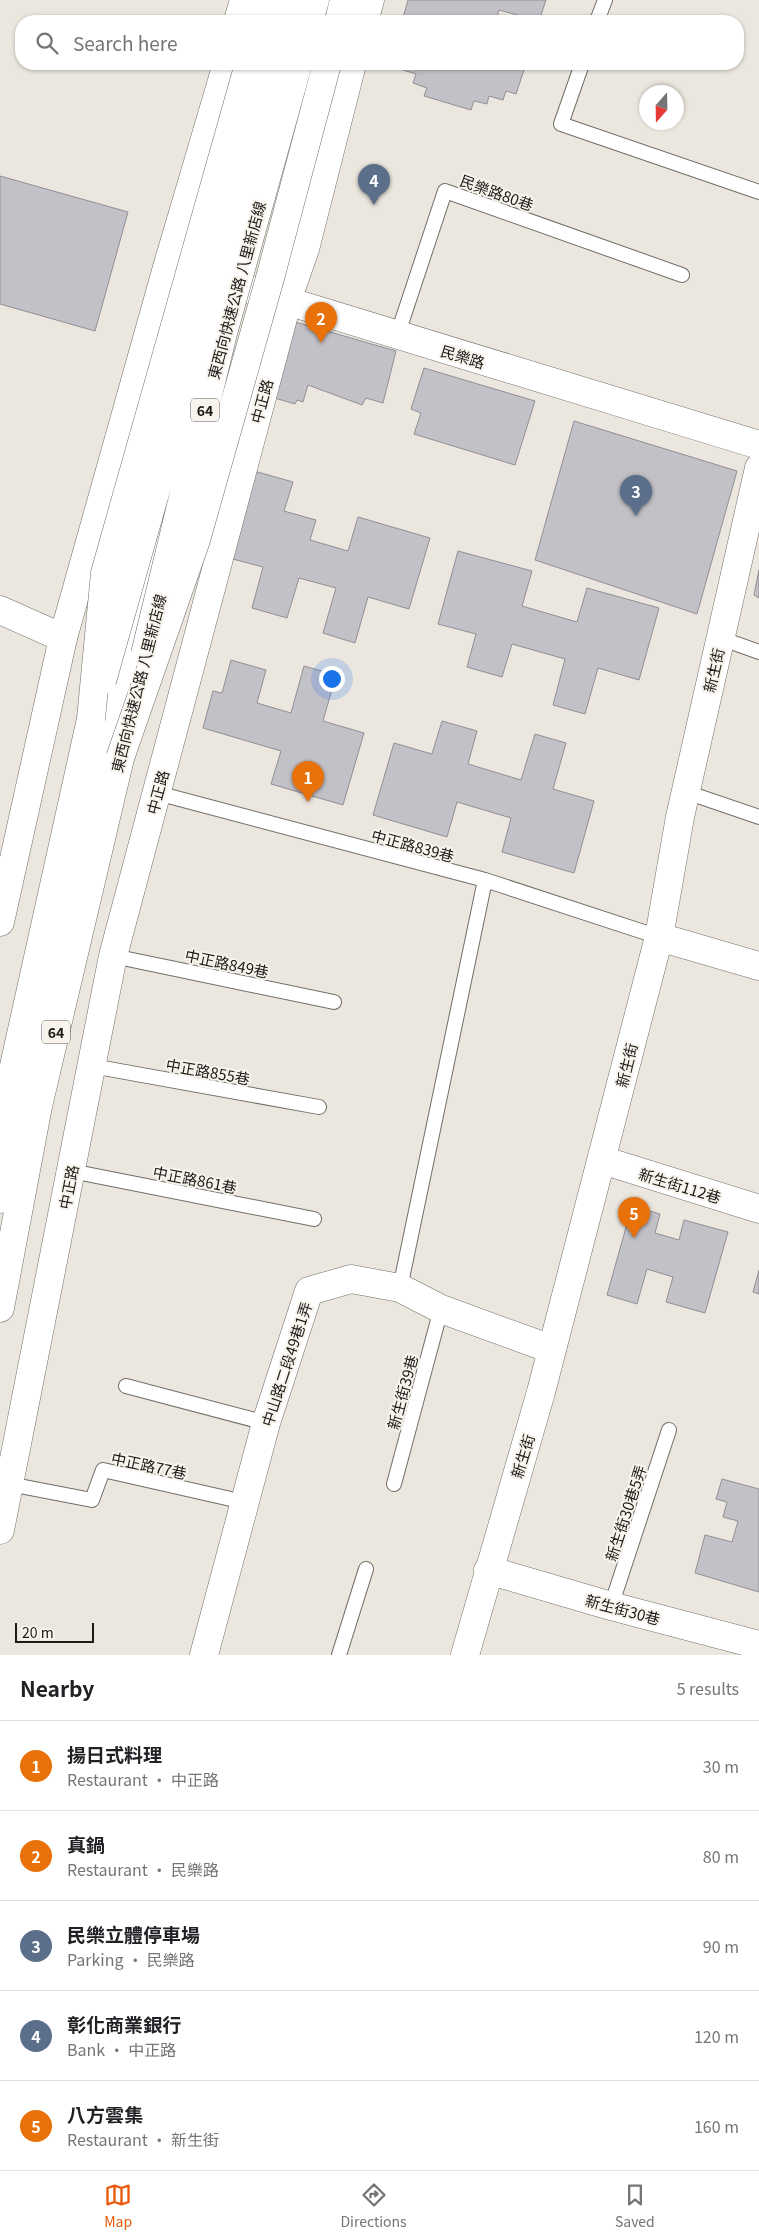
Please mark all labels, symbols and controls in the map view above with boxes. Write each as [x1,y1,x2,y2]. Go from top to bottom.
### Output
search box [15,15,744,70]
icon: search [33,29,61,57]
text: Search here [73,29,177,56]
north arrow [639,85,684,130]
pin: 4 [358,164,390,205]
street label: 民樂路80巷 [457,169,537,215]
street label: 東西向快速公路 八里新店線 [202,199,270,381]
pin: 2 [305,302,337,343]
street label: 民樂路 [438,339,488,373]
street label: 中正路 [245,377,277,425]
road number: 64 [191,398,219,422]
pin: 3 [620,475,652,516]
street label: 東西向快速公路 八里新店線 [106,591,170,775]
street label: 新生街 [698,646,728,694]
your location [319,666,345,692]
pin: 1 [292,761,324,802]
street label: 中正路 [141,768,173,816]
street label: 中正路839巷 [369,824,457,866]
street label: 中正路849巷 [183,944,271,982]
road number: 64 [42,1020,70,1044]
street label: 新生街 [610,1041,642,1089]
street label: 中正路855巷 [164,1053,252,1089]
street label: 中正路861巷 [151,1161,239,1197]
street label: 中正路 [53,1163,83,1211]
street label: 新生街112巷 [636,1163,724,1207]
pin: 5 [618,1197,650,1238]
street label: 中山路二段49巷1弄 [256,1299,316,1429]
street label: 新生街39巷 [382,1352,422,1432]
street label: 新生街 [505,1431,539,1481]
street label: 中正路77巷 [109,1447,189,1483]
street label: 新生街30巷5弄 [600,1462,650,1564]
street label: 新生街30巷 [583,1589,663,1629]
scale bar [15,1620,94,1643]
text: 20 m [22,1622,54,1642]
text: Nearby [20,1673,94,1703]
text: 5 results [677,1676,739,1700]
text: 揚日式料理 [67,1740,162,1767]
text: 1 [31,1754,41,1778]
text: 30 m [703,1754,739,1778]
text: Restaurant · 中正路 [67,1767,219,1791]
text: 真鍋 [67,1830,105,1857]
text: 2 [31,1844,41,1868]
text: 80 m [703,1844,739,1868]
text: Restaurant · 民樂路 [67,1857,219,1881]
text: 民樂立體停車場 [67,1920,200,1947]
text: 3 [31,1934,41,1958]
text: 90 m [703,1934,739,1958]
text: Parking · 民樂路 [67,1947,195,1971]
text: 彰化商業銀行 [67,2010,181,2037]
text: 4 [31,2024,41,2048]
text: 120 m [694,2024,739,2048]
text: Bank · 中正路 [67,2037,176,2061]
text: 八方雲集 [67,2100,143,2127]
text: 5 [31,2114,41,2138]
text: 160 m [694,2114,739,2138]
text: Restaurant · 新生街 [67,2127,219,2151]
tab: Map [104,2181,132,2231]
tab: Directions [340,2181,407,2231]
tab: Saved [615,2181,655,2231]

